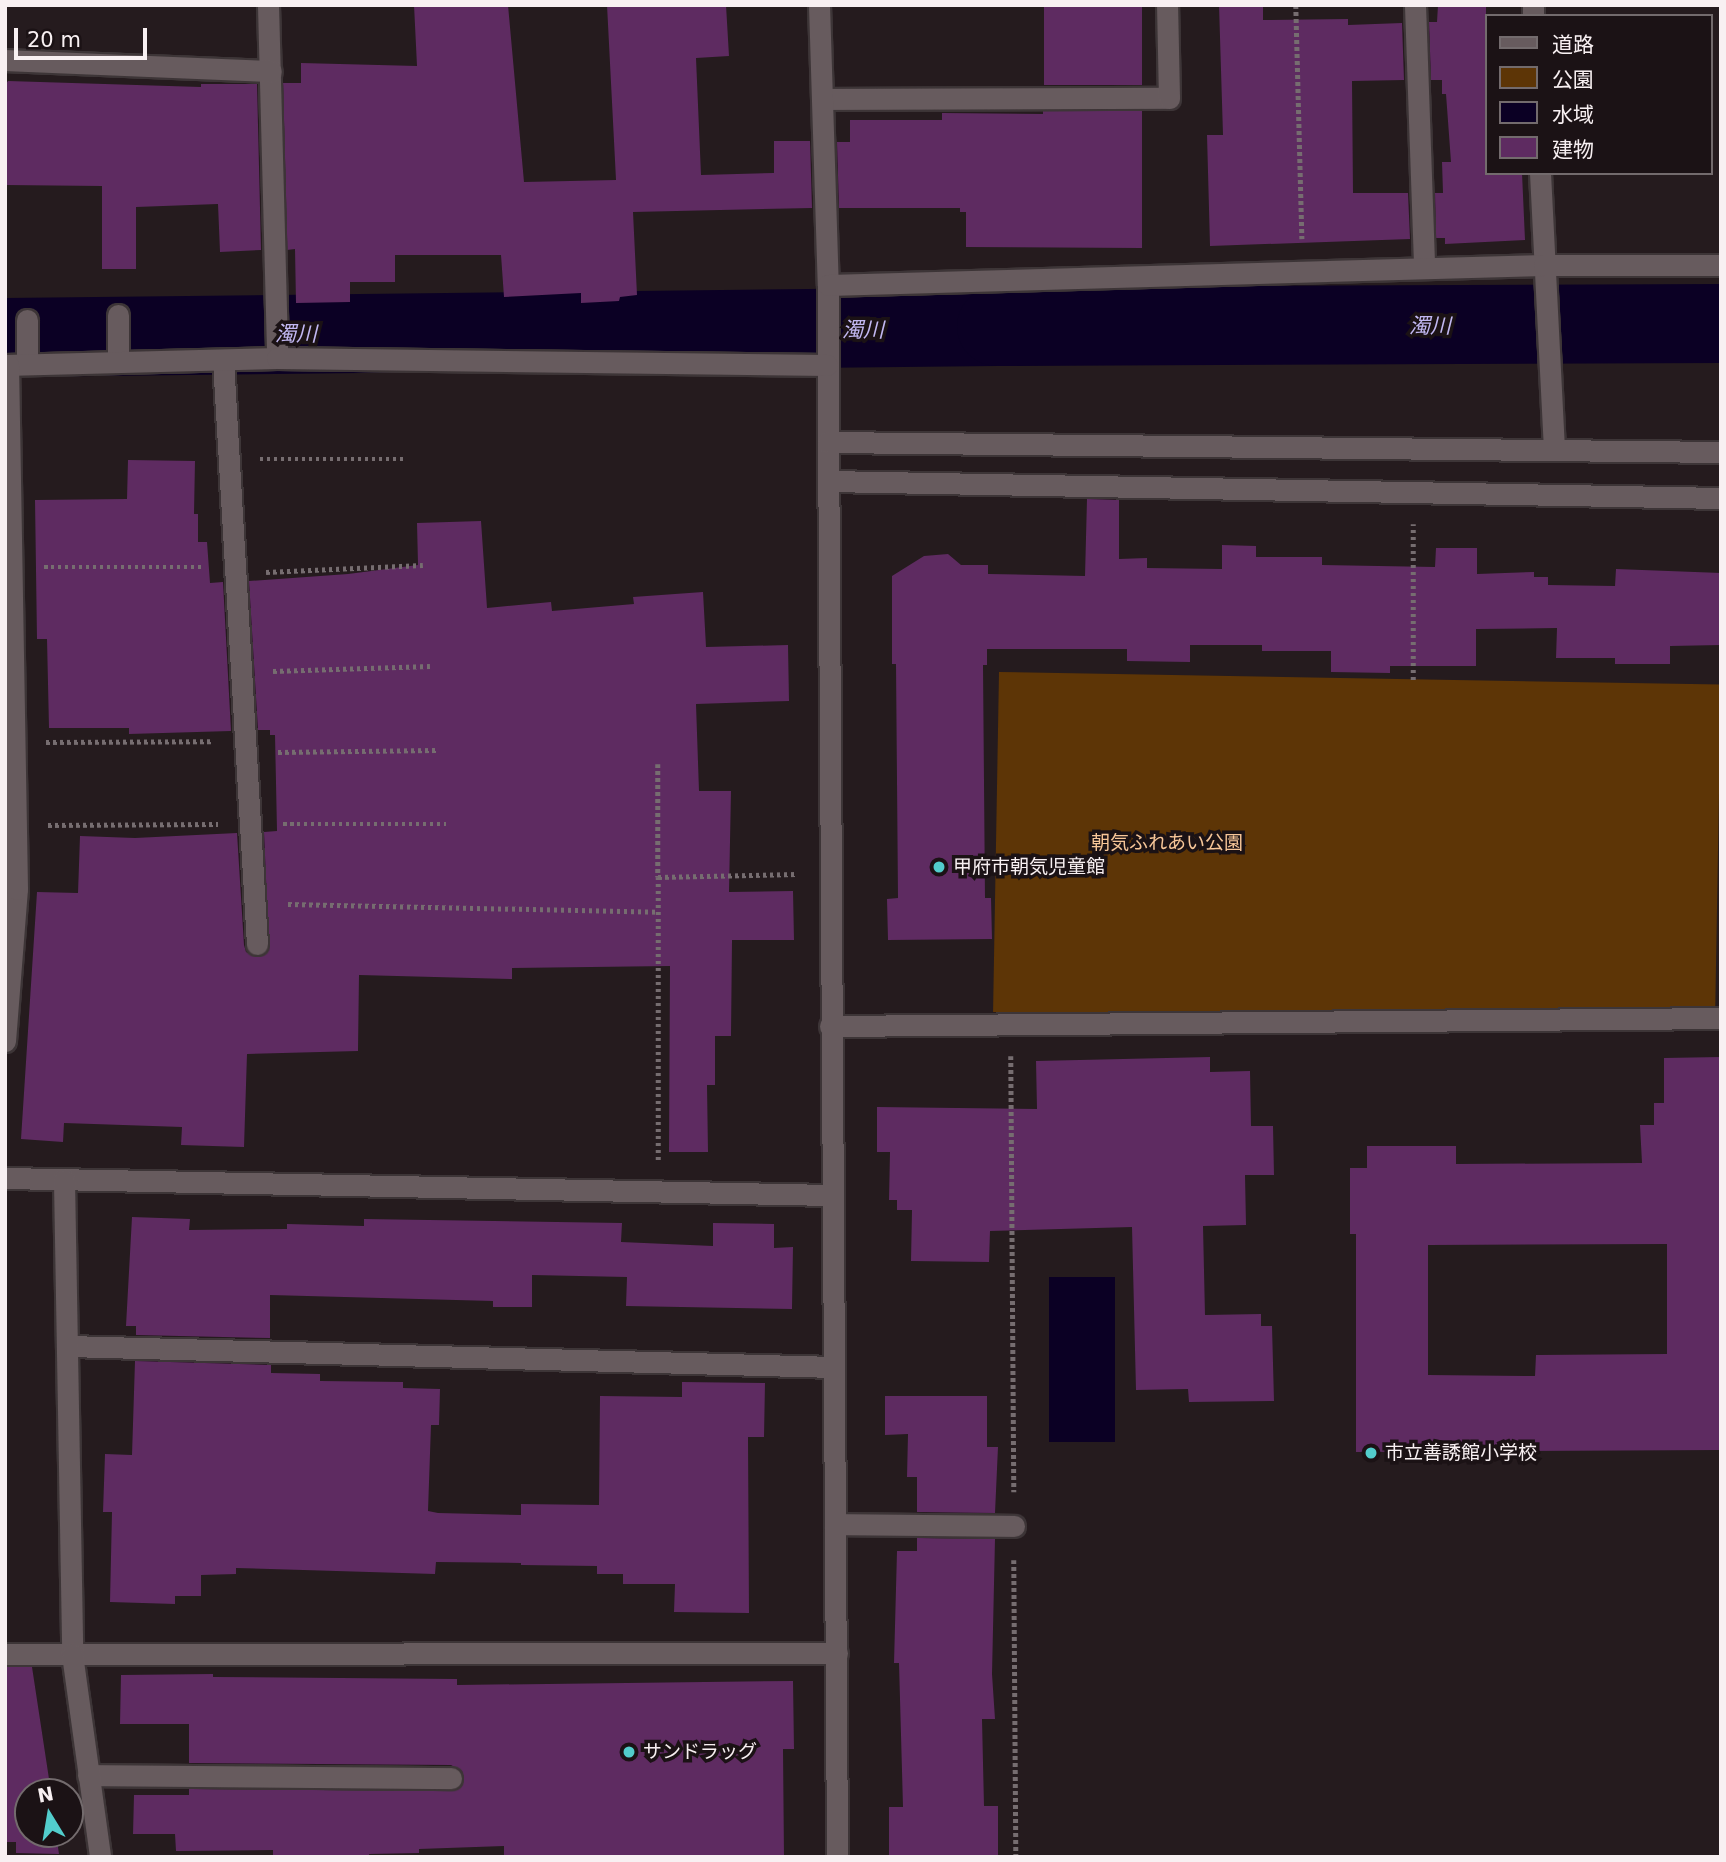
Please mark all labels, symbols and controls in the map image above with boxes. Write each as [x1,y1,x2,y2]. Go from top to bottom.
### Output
scale bar [18,14,150,58]
legend [1484,14,1712,175]
text: 20 m [27,28,81,52]
text: 道路 [1552,33,1594,57]
text: 公園 [1552,68,1594,92]
text: 水域 [1552,103,1594,127]
text: 建物 [1552,138,1594,162]
water label: 濁川 [1409,313,1451,339]
water label: 濁川 [842,317,884,343]
water label: 濁川 [275,321,317,347]
park label: 朝気ふれあい公園 [1091,832,1243,854]
place label: 甲府市朝気児童館 [953,856,1105,878]
marker: 甲府市朝気児童館 [931,859,947,875]
place label: 市立善誘館小学校 [1385,1442,1537,1464]
marker: 市立善誘館小学校 [1363,1445,1379,1461]
place label: サンドラッグ [643,1741,757,1763]
marker: サンドラッグ [621,1744,637,1760]
north arrow [14,1778,84,1848]
text: N [35,1782,55,1807]

